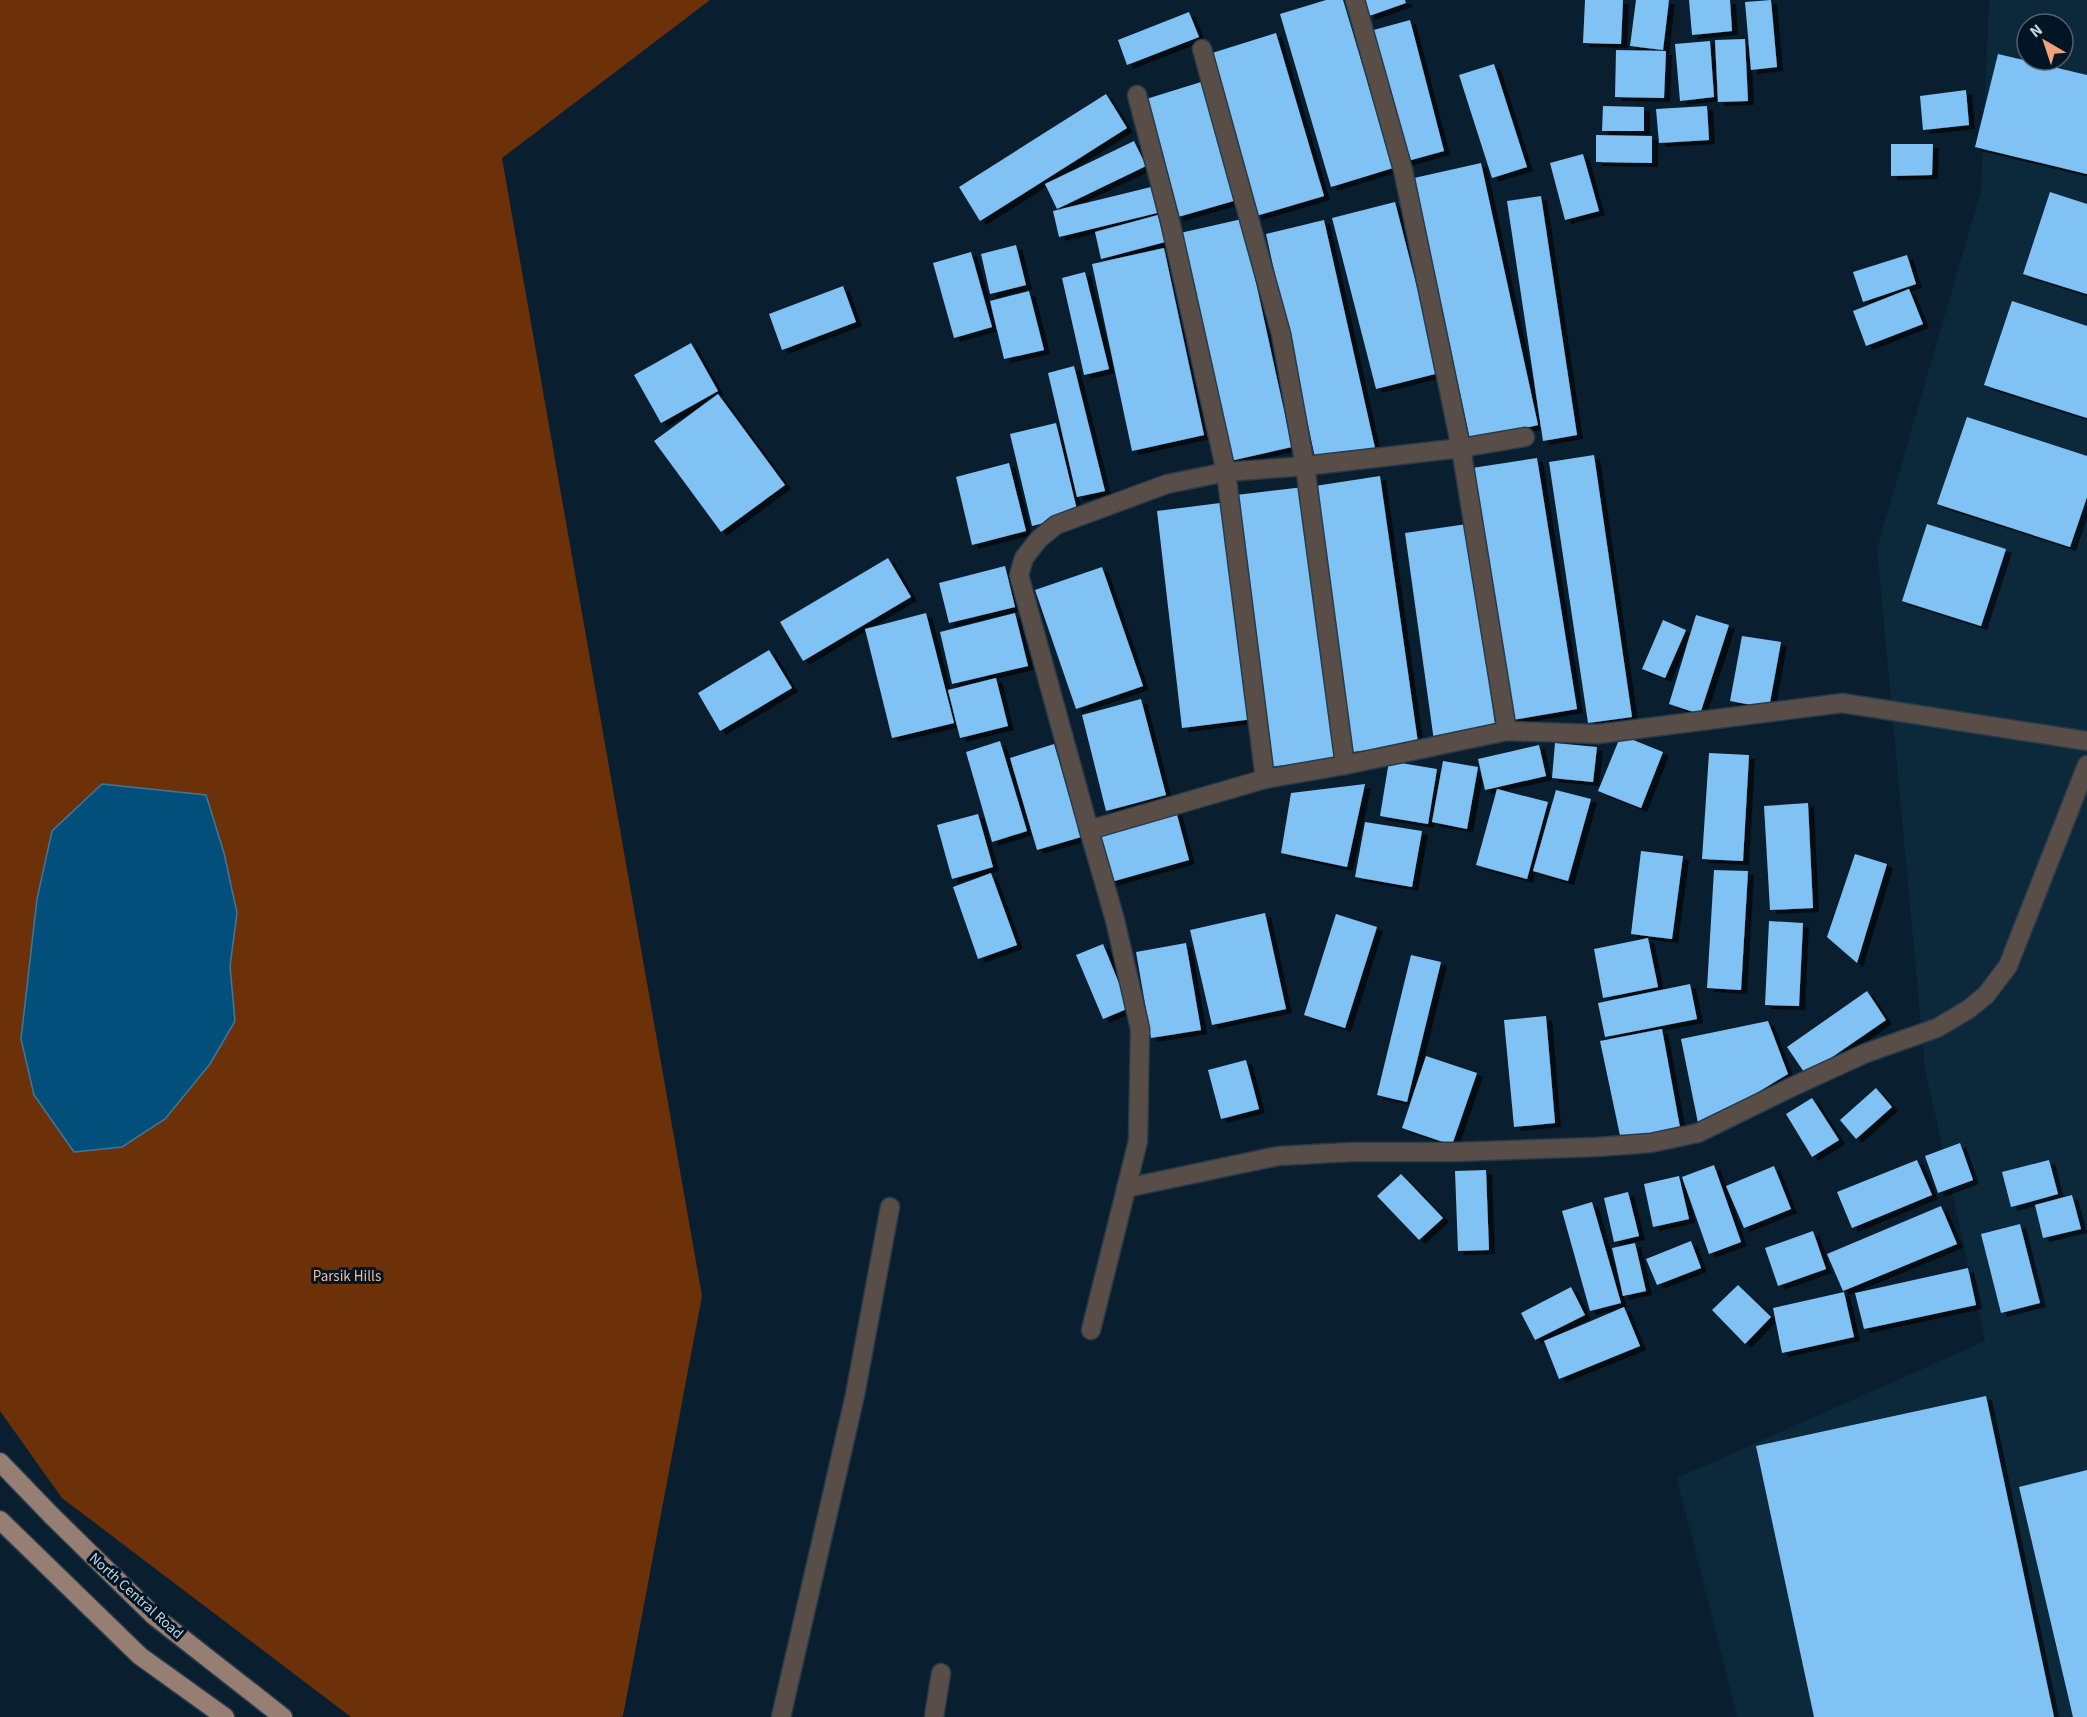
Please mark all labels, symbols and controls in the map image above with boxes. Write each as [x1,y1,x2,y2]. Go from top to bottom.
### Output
north arrow [2015,12,2075,72]
text: N [2025,19,2047,43]
park label: Parsik Hills [313,1266,381,1287]
street label: North Central Road [84,1548,188,1644]

